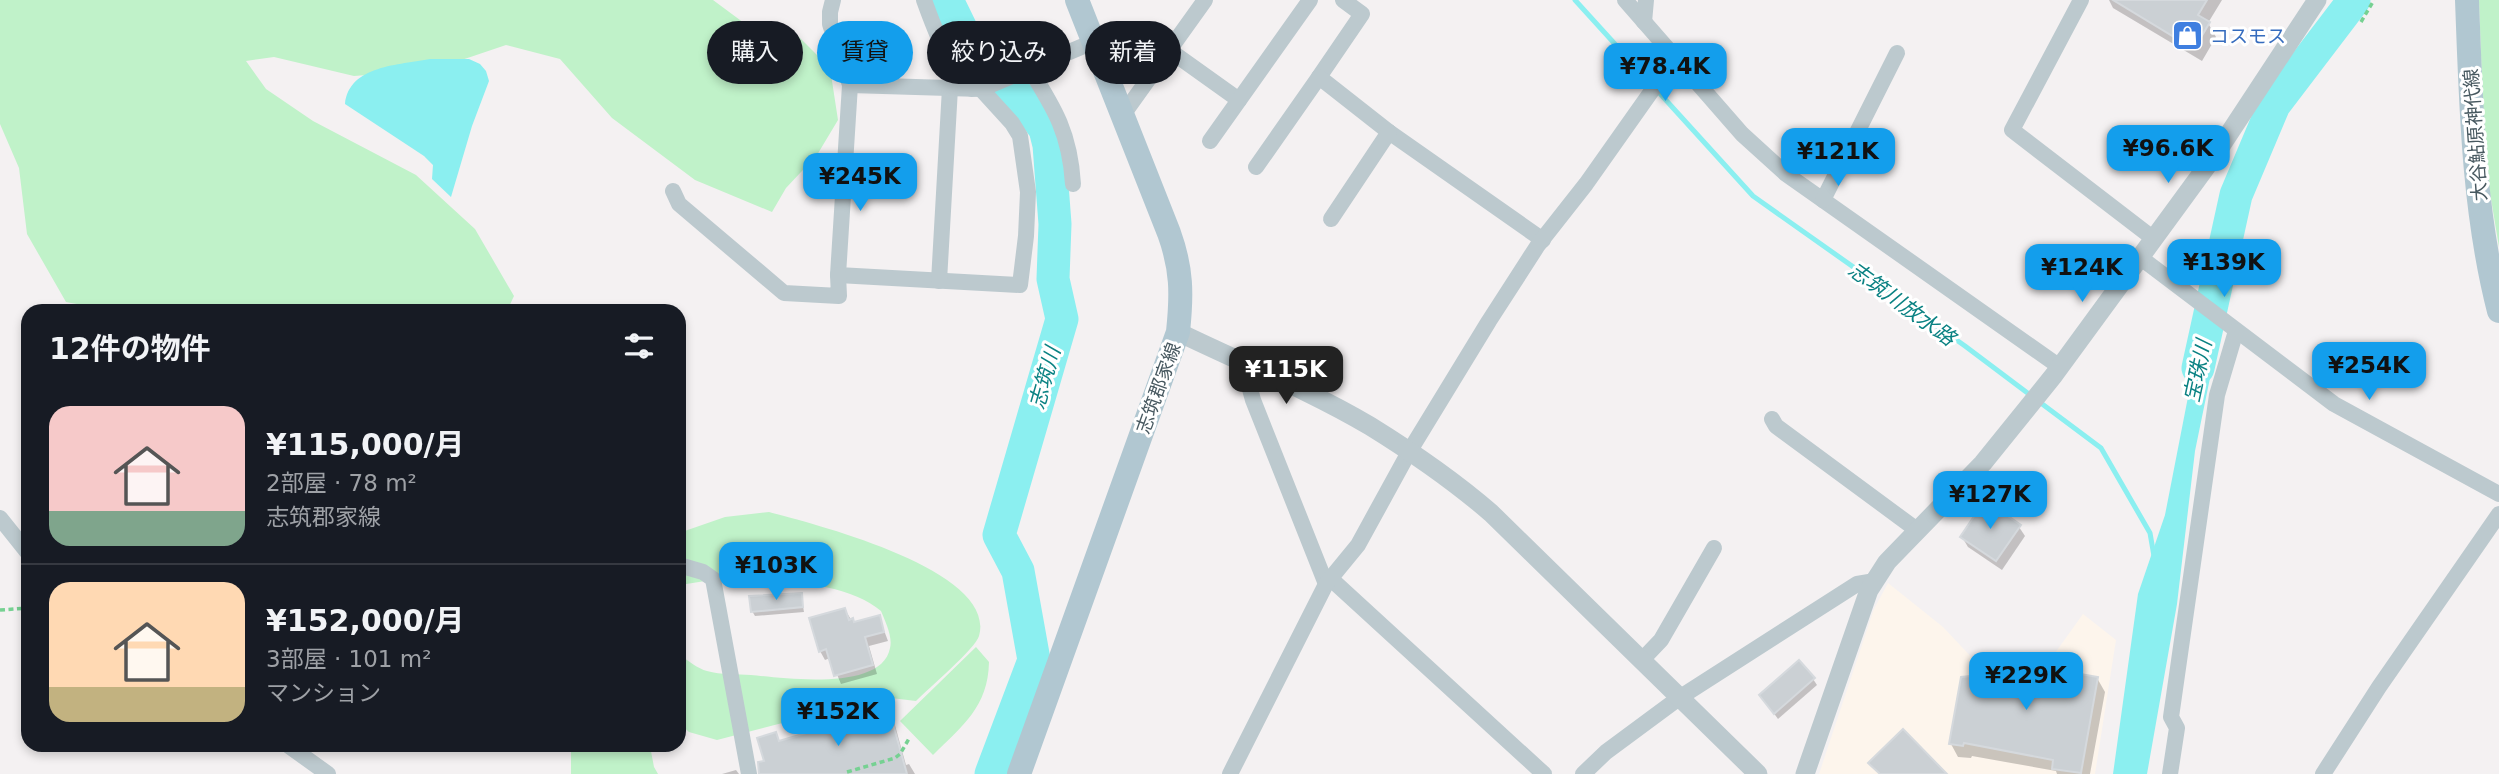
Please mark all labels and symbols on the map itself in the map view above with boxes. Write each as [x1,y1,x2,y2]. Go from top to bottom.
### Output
shop icon: コスモス [2170,19,2204,53]
place label: コスモス [2210,25,2286,47]
pin: ¥78.4K [1608,43,1722,103]
street label: 大谷鮎原神代線 [2459,68,2491,202]
pin: ¥96.6K [2111,125,2225,185]
pin: ¥121K [1789,128,1887,188]
pin: ¥245K [811,154,909,213]
pin: ¥139K [2175,240,2273,299]
pin: ¥124K [2033,244,2131,304]
water label: 志筑川放水路 [1844,257,1962,352]
water label: 宝珠川 [2180,336,2217,404]
street label: 志筑郡家線 [1131,340,1185,436]
water label: 志筑川 [1025,342,1066,412]
pin: ¥254K [2320,342,2418,402]
pin: ¥115K [1237,346,1335,406]
pin: ¥127K [1941,472,2039,531]
pin: ¥103K [727,542,825,602]
pin: ¥229K [1977,652,2075,712]
pin: ¥152K [789,688,887,748]

